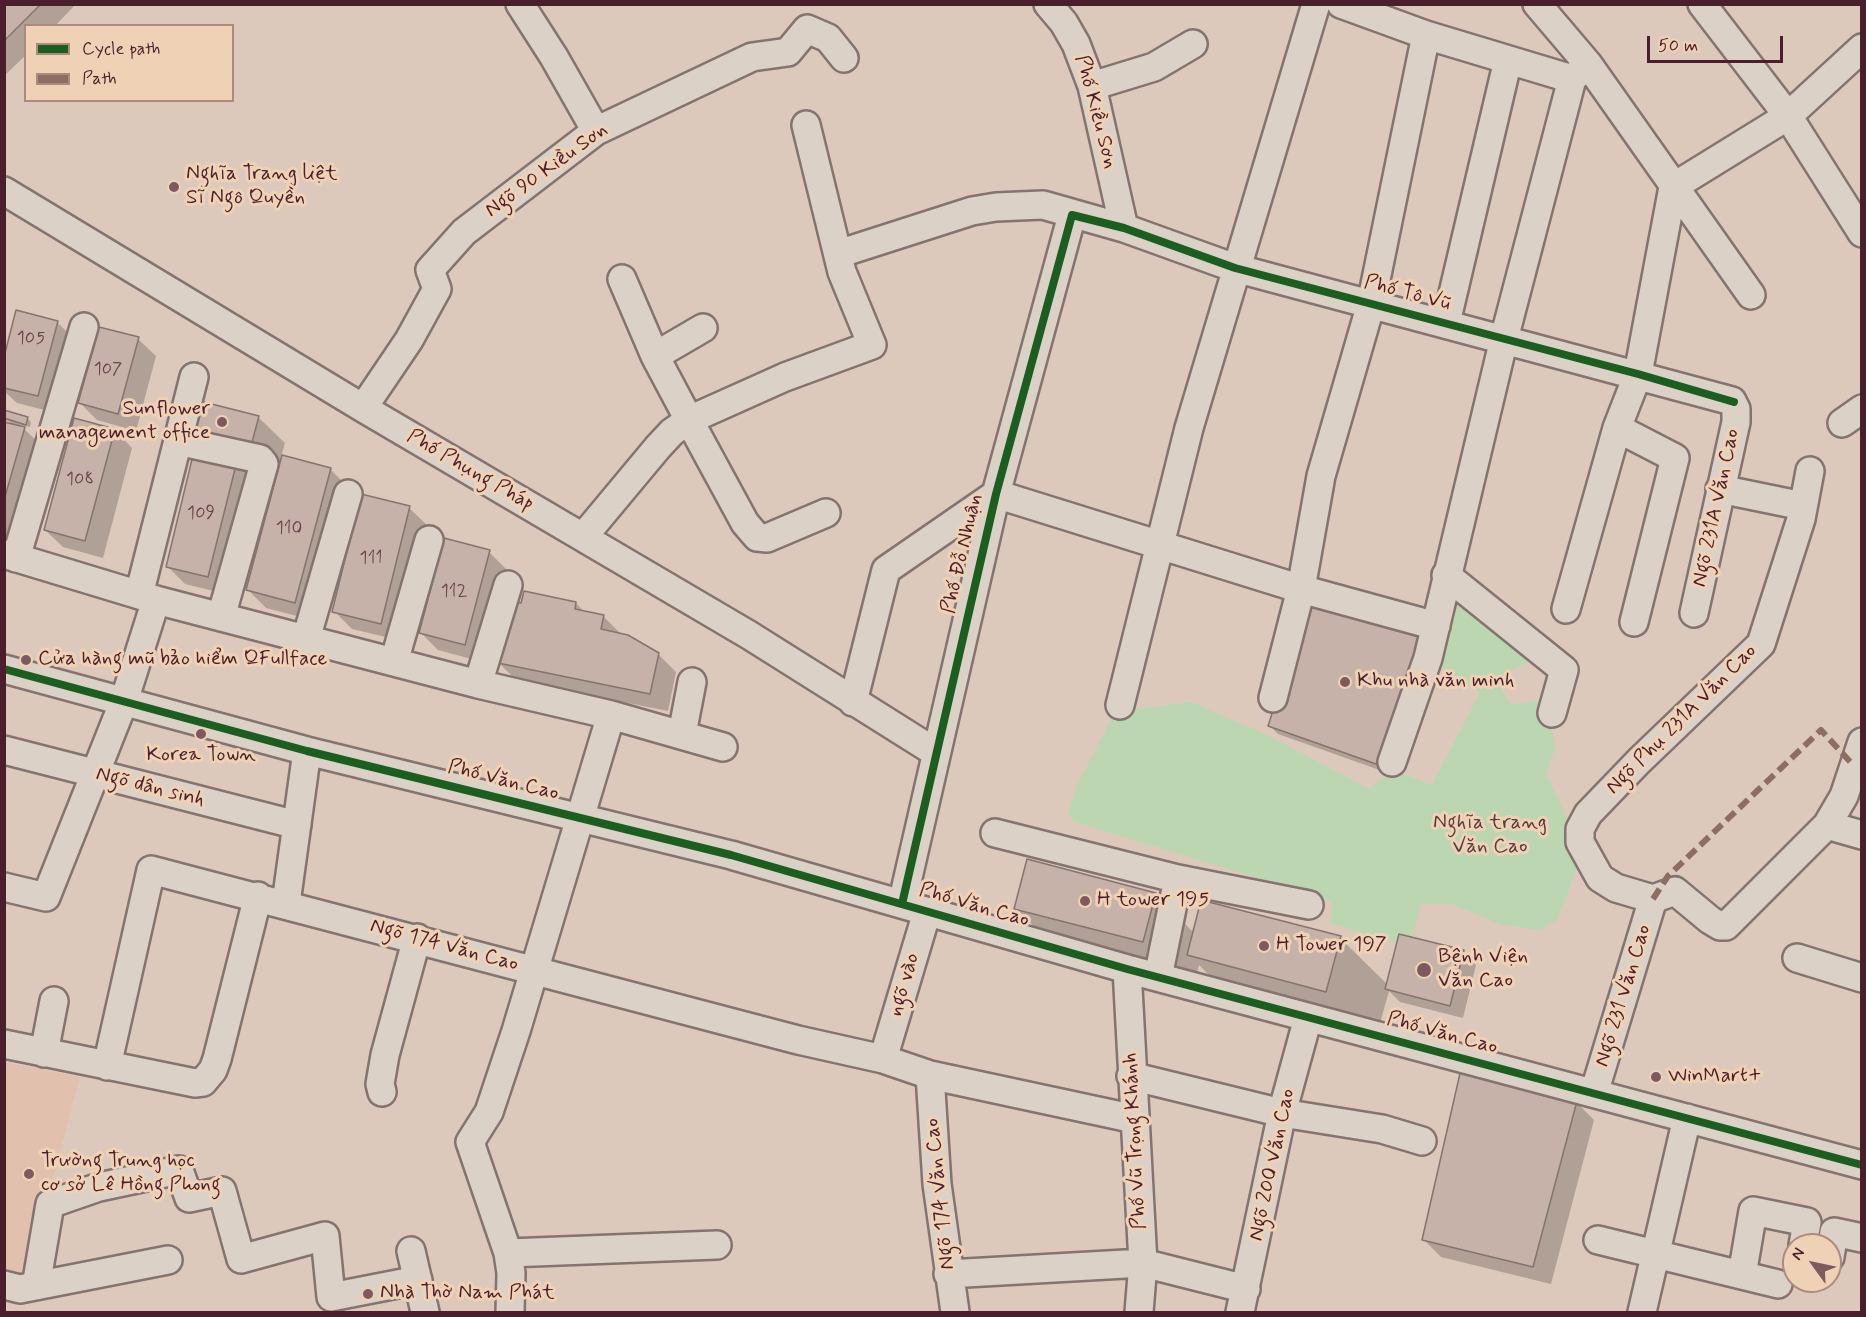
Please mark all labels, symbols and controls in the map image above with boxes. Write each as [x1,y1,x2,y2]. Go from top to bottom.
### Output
legend [24,24,234,102]
scale bar [1650,24,1786,62]
text: 50 m [1658,34,1698,58]
text: Cycle path [82,37,160,61]
street label: Phố Kiều Sơn [1068,53,1122,171]
text: Path [82,67,117,91]
street label: Ngõ 90 Kiều Sơn [481,118,613,224]
place label: Nghĩa Trang liệt Sĩ Ngô Quyền [186,162,338,212]
marker: Nghĩa Trang liệt Sĩ Ngô Quyền [167,180,181,194]
street label: Phố Tô Vũ [1361,270,1453,318]
house number: 105 [17,328,45,350]
house number: 107 [94,359,122,381]
place label: Sunflower management office [39,397,210,447]
marker: Sunflower management office [215,415,229,429]
street label: Phố Phụng Pháp [402,424,538,518]
street label: Ngõ 231A Văn Cao [1688,427,1746,589]
house number: 108 [66,469,94,491]
street label: Phố Đỗ Nhuận [937,492,989,616]
house number: 109 [187,503,215,525]
house number: 110 [276,518,302,540]
house number: 111 [360,548,382,570]
house number: 112 [441,581,467,603]
street label: Ngõ Phụ 231A Văn Cao [1601,639,1763,801]
place label: Cửa hàng mũ bảo hiểm QFullface [38,647,327,673]
marker: Cửa hàng mũ bảo hiểm QFullface [19,653,33,667]
place label: Khu nhà văn minh [1357,669,1515,695]
marker: Khu nhà văn minh [1338,675,1352,689]
marker: Korea Town [194,727,208,741]
place label: Korea Town [146,743,256,769]
street label: Phố Văn Cao [445,755,561,807]
street label: Ngõ dân sinh [93,762,207,814]
park label: Nghĩa trang Văn Cao [1433,811,1547,861]
street label: Phố Văn Cao [916,878,1032,934]
place label: H tower 195 [1097,888,1209,914]
marker: H tower 195 [1078,894,1092,908]
street label: Ngõ 174 Văn Cao [367,914,521,978]
street label: Ngõ 231 Văn Cao [1590,922,1658,1070]
place label: H Tower 197 [1276,933,1387,959]
marker: H Tower 197 [1257,939,1271,953]
place label: Bệnh Viện Văn Cao [1438,945,1528,995]
street label: ngõ vào [884,950,926,1020]
marker: Bệnh Viện Văn Cao [1415,961,1433,979]
street label: Phố Văn Cao [1384,1007,1500,1061]
street label: Phố Vũ Trọng Khánh [1119,1052,1153,1230]
place label: WinMart+ [1668,1064,1762,1090]
marker: WinMart+ [1649,1070,1663,1084]
street label: Ngõ 200 Văn Cao [1245,1087,1301,1243]
street label: Ngõ 174 Văn Cao [921,1117,961,1271]
place label: Trường Trung học cơ sở Lê Hồng Phong [41,1149,221,1199]
marker: Trường Trung học cơ sở Lê Hồng Phong [22,1167,36,1181]
north arrow [1782,1233,1842,1293]
text: N [1786,1244,1810,1264]
place label: Nhà Thờ Nam Phát [380,1281,555,1307]
marker: Nhà Thờ Nam Phát [361,1287,375,1301]

